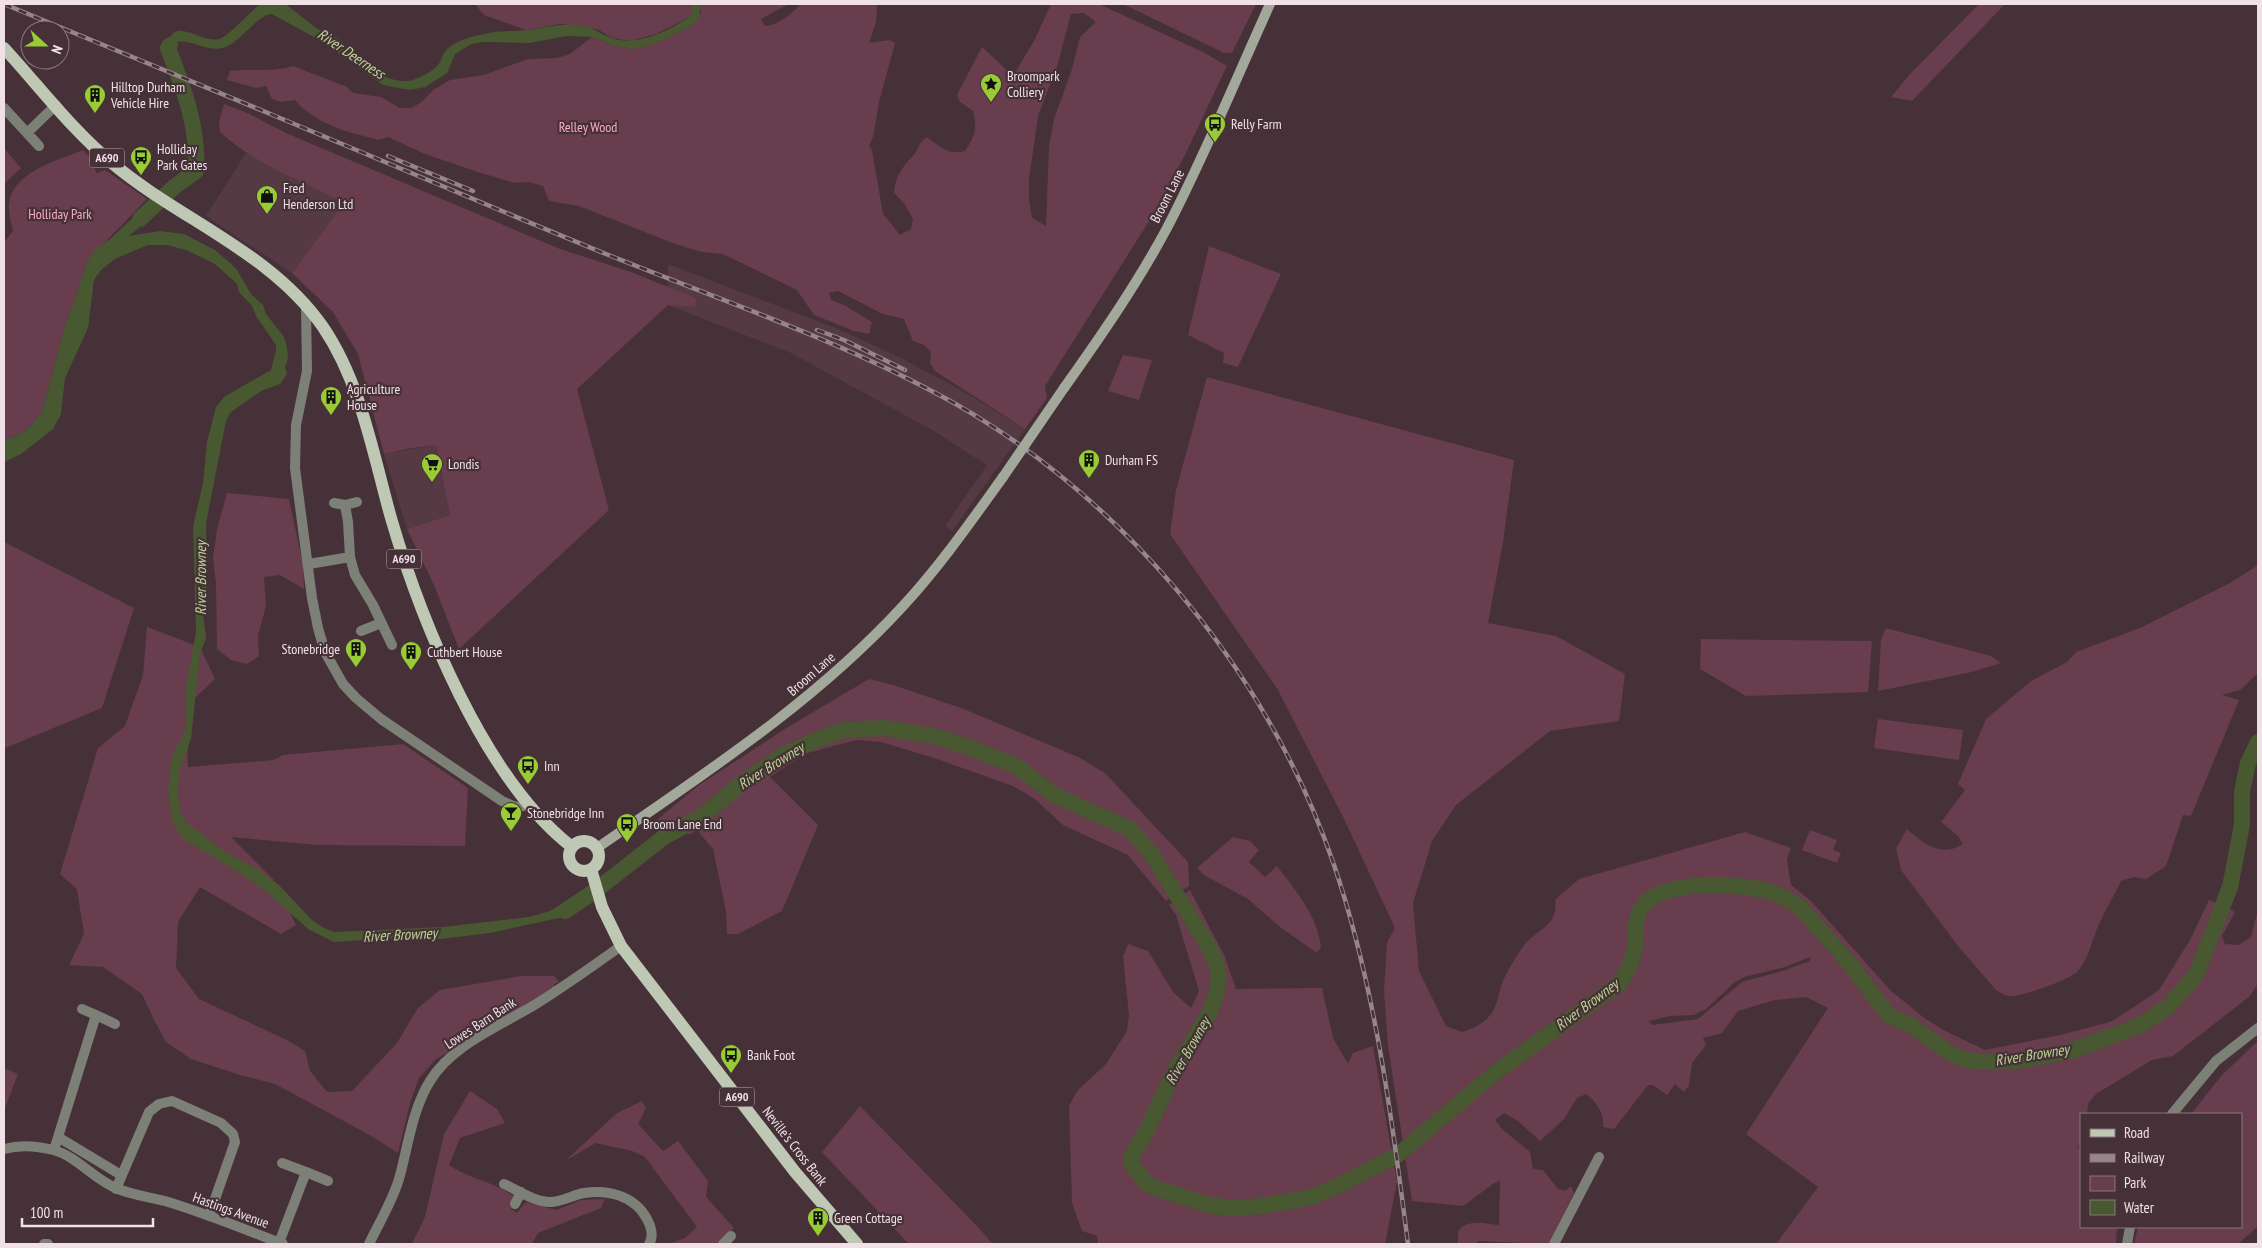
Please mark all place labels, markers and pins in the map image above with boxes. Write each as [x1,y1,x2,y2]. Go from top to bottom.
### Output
place label: Broompark Colliery [1007,67,1060,101]
place icon: Broompark Colliery [979,72,1003,103]
place label: Hilltop Durham Vehicle Hire [110,78,185,112]
building icon: Hilltop Durham Vehicle Hire [83,83,107,114]
bus stop icon: Relly Farm [1203,112,1227,143]
place label: Relly Farm [1231,115,1282,133]
place label: Holliday Park Gates [157,140,207,174]
bus stop icon: Holliday Park Gates [129,145,153,176]
place label: Fred Henderson Ltd [283,179,353,213]
shop icon: Fred Henderson Ltd [255,184,279,215]
place label: Agriculture House [347,380,400,414]
building icon: Agriculture House [319,385,343,416]
building icon: Durham FS [1077,448,1101,479]
place label: Durham FS [1105,451,1158,469]
supermarket icon: Londis [420,452,444,483]
place label: Londis [448,455,479,473]
building icon: Stonebridge [344,637,368,668]
place label: Stonebridge [281,640,340,658]
building icon: Cuthbert House [399,640,423,671]
place label: Cuthbert House [427,643,503,661]
bus stop icon: Inn [516,754,540,785]
place label: Inn [544,757,560,775]
bar icon: Stonebridge Inn [499,801,523,832]
place label: Stonebridge Inn [527,804,604,822]
bus stop icon: Broom Lane End [615,812,639,843]
place label: Broom Lane End [643,815,722,833]
bus stop icon: Bank Foot [719,1043,743,1074]
place label: Bank Foot [747,1046,795,1064]
building icon: Green Cottage [806,1206,830,1237]
place label: Green Cottage [834,1209,903,1227]

